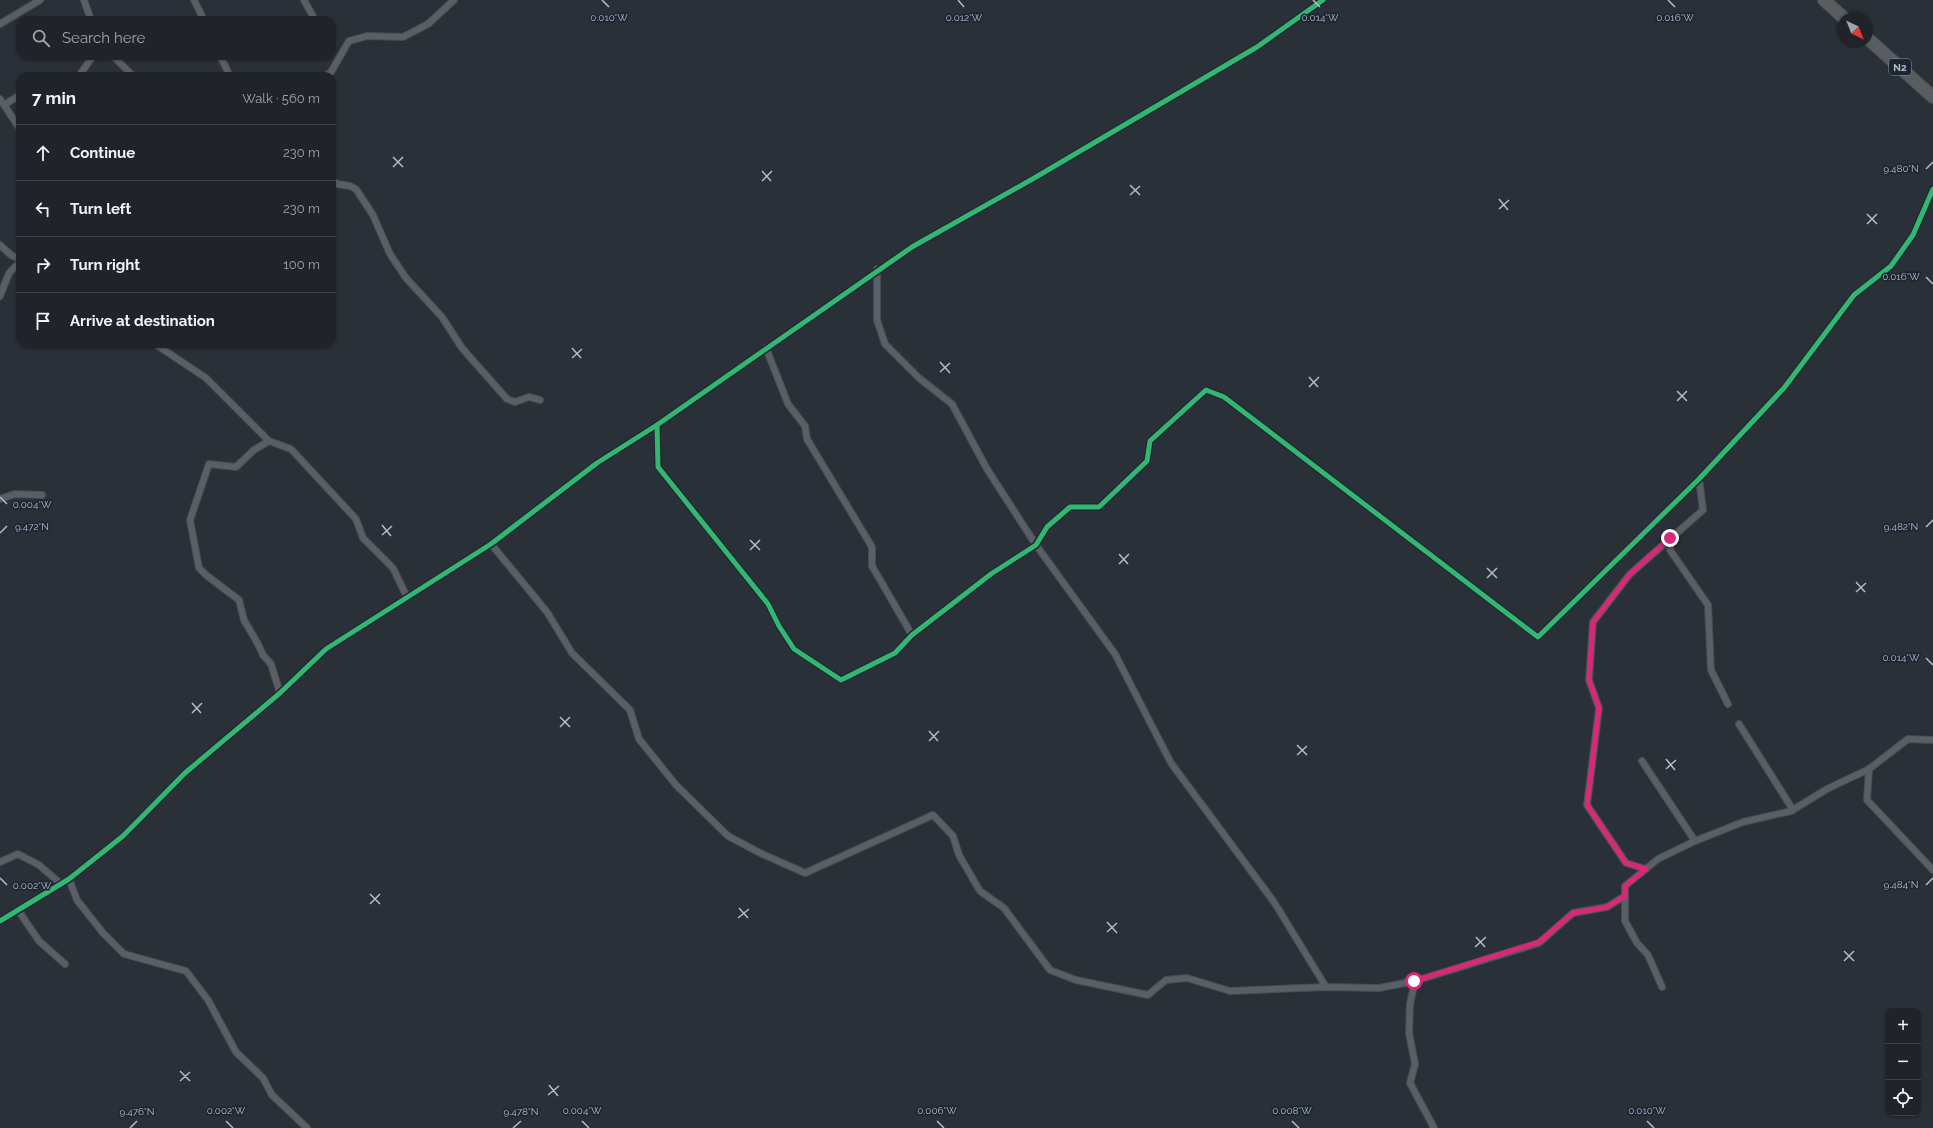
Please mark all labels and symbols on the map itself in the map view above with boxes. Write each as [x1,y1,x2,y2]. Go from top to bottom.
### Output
text: 0.010°W [590,12,628,23]
text: 0.012°W [946,12,983,23]
text: 0.014°W [1302,12,1339,23]
text: 0.016°W [1656,12,1694,23]
north arrow [1837,12,1873,48]
road number: N2 [1889,59,1911,75]
text: 9.480°N [1883,163,1919,174]
text: 0.016°W [1882,271,1920,282]
text: 0.004°W [13,499,52,510]
text: 9.472°N [15,521,49,532]
text: 9.482°N [1884,521,1918,532]
route end [1661,529,1679,547]
text: 0.014°W [1883,652,1920,663]
text: 9.484°N [1884,879,1918,890]
text: 0.002°W [13,880,52,891]
route start [1405,972,1423,990]
text: 0.002°W [207,1105,246,1116]
text: 0.004°W [563,1105,602,1116]
text: 0.006°W [917,1105,957,1116]
text: 0.008°W [1272,1105,1312,1116]
text: 0.010°W [1628,1105,1666,1116]
text: 9.476°N [120,1106,154,1117]
text: 9.478°N [504,1106,538,1117]

